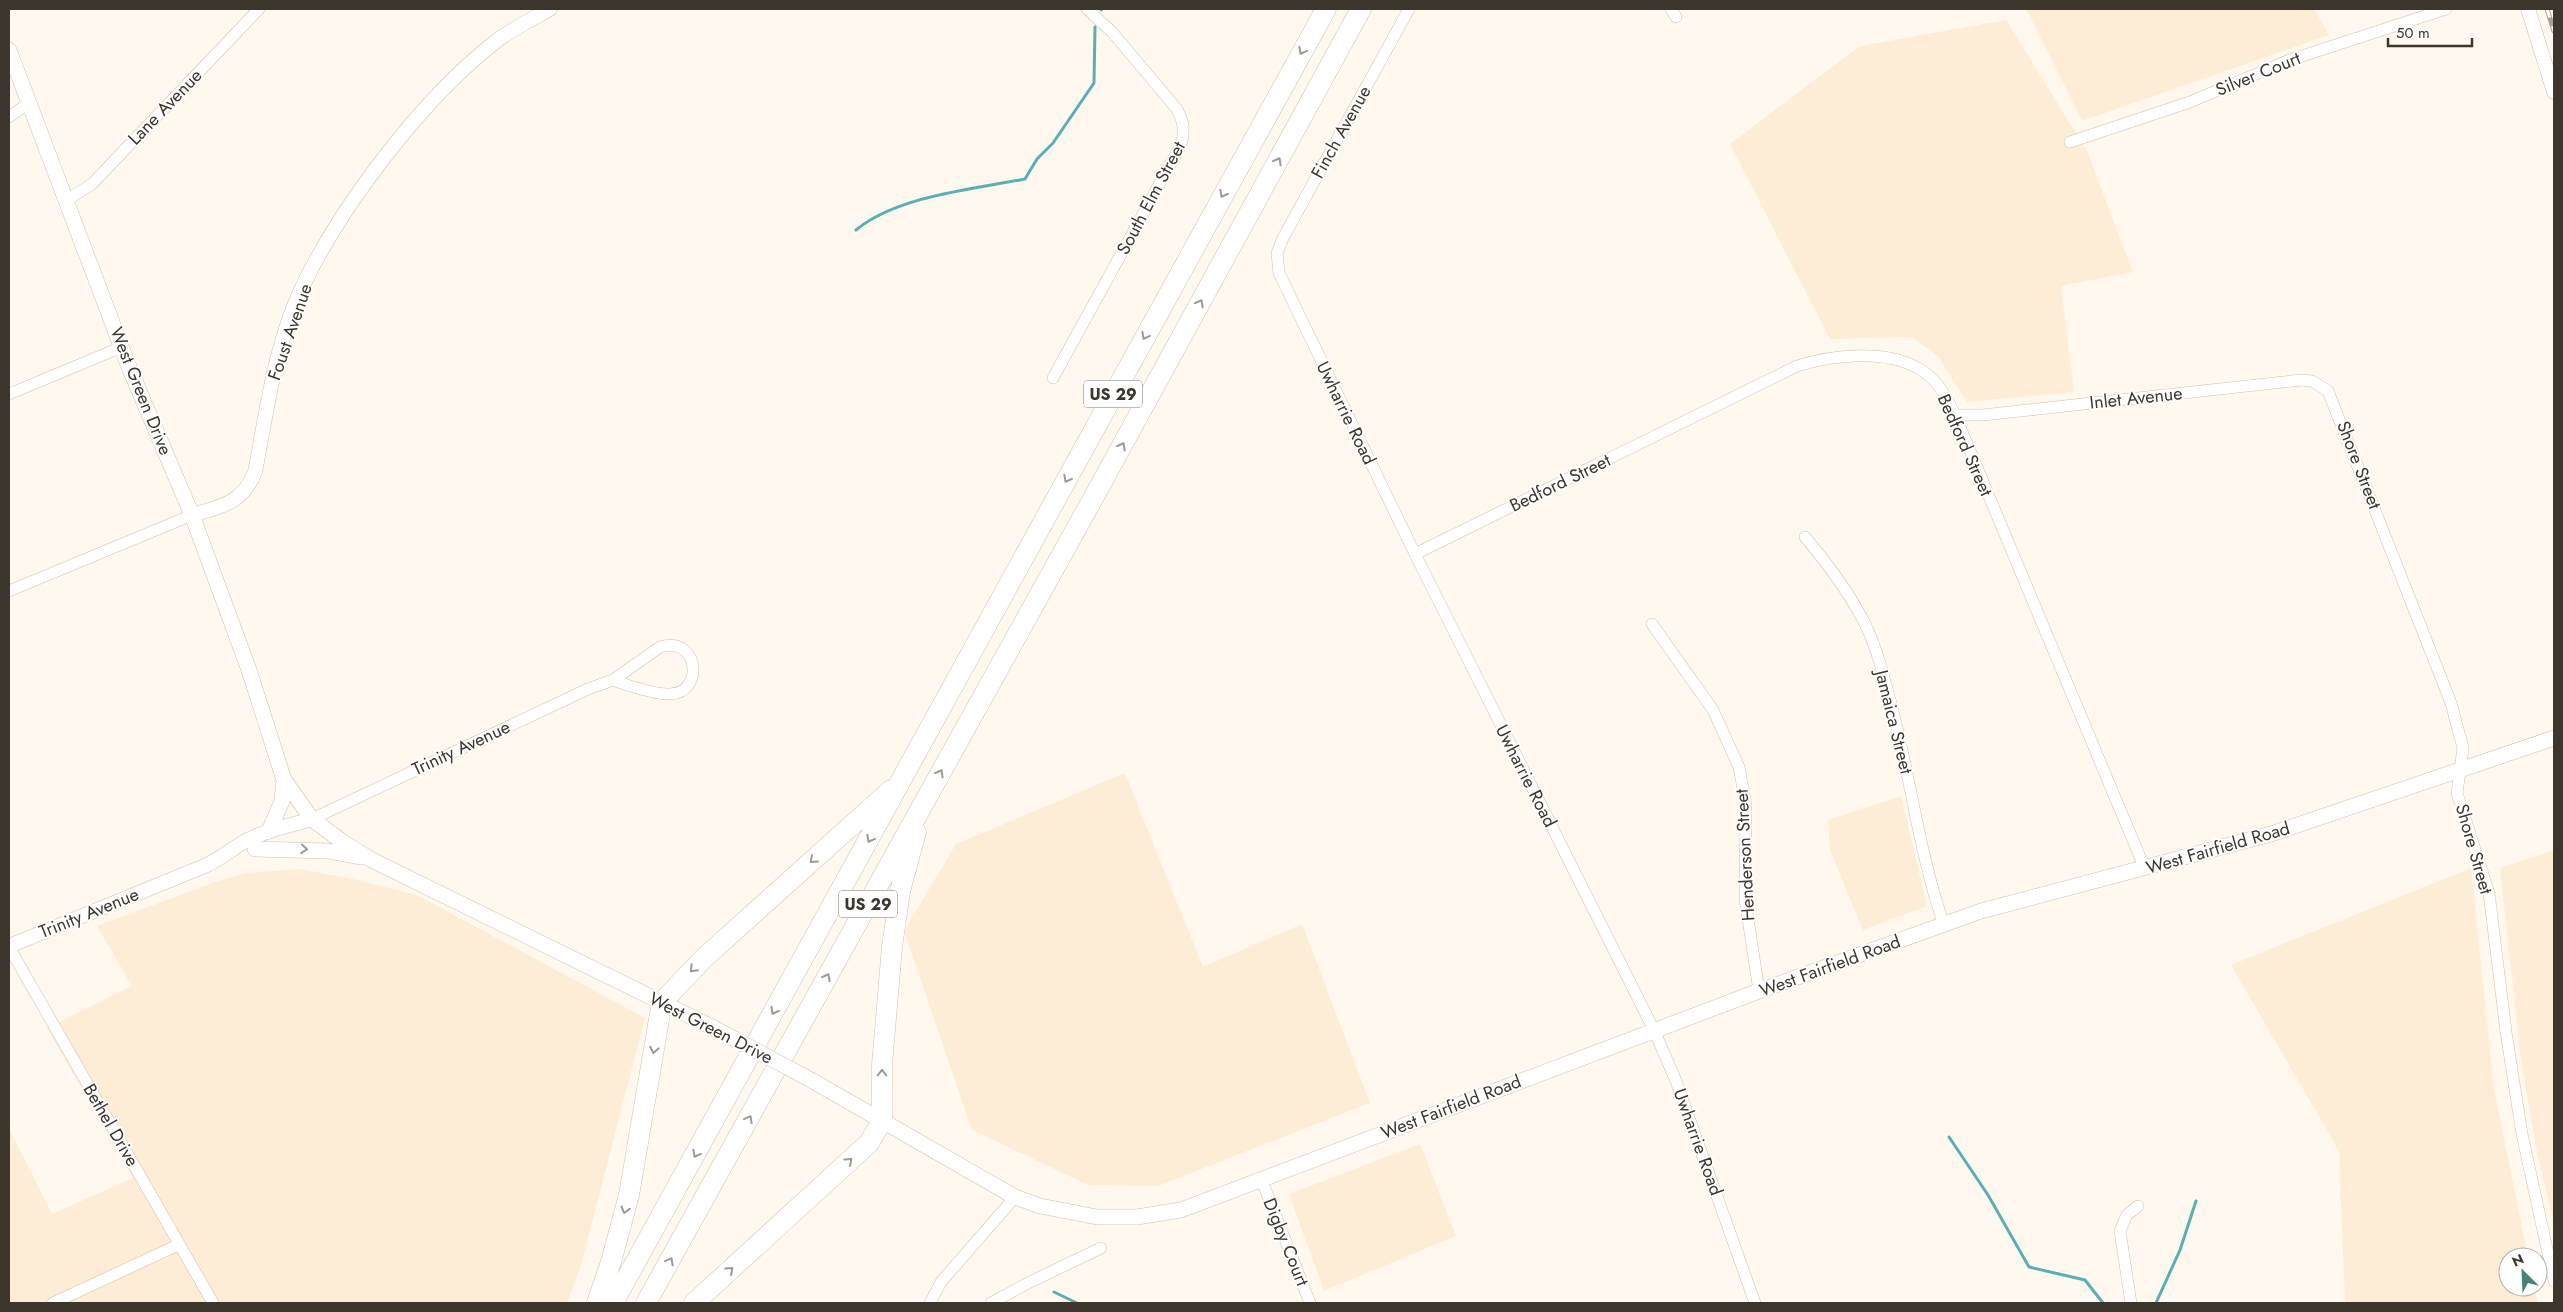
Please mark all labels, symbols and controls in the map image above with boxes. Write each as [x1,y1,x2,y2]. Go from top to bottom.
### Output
scale bar [2388,15,2472,47]
text: 50 m [2396,22,2430,44]
street label: Silver Court [2212,45,2305,103]
one-way arrow [1298,46,1308,55]
street label: Lane Avenue [122,63,208,151]
street label: Finch Avenue [1305,81,1377,183]
street label: South Elm Street [1110,136,1192,259]
one-way arrow [1272,157,1282,166]
one-way arrow [1220,188,1230,197]
street label: Foust Avenue [261,280,319,384]
one-way arrow [1194,300,1204,309]
street label: West Green Drive [103,323,179,459]
one-way arrow [1141,331,1151,340]
street label: Uwharrie Road [1310,357,1382,469]
road number: US 29 [1084,380,1142,408]
street label: Inlet Avenue [2088,380,2184,416]
street label: Bedford Street [1931,390,1999,501]
street label: Shore Street [2330,417,2388,514]
one-way arrow [1116,442,1126,451]
street label: Bedford Street [1505,447,1615,519]
one-way arrow [1063,473,1073,482]
street label: Jamaica Street [1868,666,1920,777]
street label: Trinity Avenue [408,714,514,782]
street label: Uwharrie Road [1489,720,1563,832]
one-way arrow [934,770,944,779]
street label: Henderson Street [1729,788,1761,922]
street label: Shore Street [2449,801,2499,898]
street label: West Fairfield Road [2143,815,2293,881]
one-way arrow [866,833,876,842]
one-way arrow [300,843,308,854]
one-way arrow [810,854,819,863]
street label: Trinity Avenue [35,881,143,945]
road number: US 29 [839,891,897,918]
street label: West Fairfield Road [1756,928,1904,1004]
one-way arrow [690,963,699,972]
one-way arrow [821,973,831,982]
street label: West Green Drive [645,986,777,1070]
one-way arrow [770,1006,780,1015]
one-way arrow [649,1045,659,1054]
one-way arrow [877,1068,887,1076]
street label: West Fairfield Road [1377,1068,1525,1146]
street label: Bethel Drive [77,1079,145,1171]
street label: Uwharrie Road [1667,1085,1729,1199]
one-way arrow [742,1115,752,1124]
one-way arrow [692,1148,702,1157]
one-way arrow [844,1158,853,1167]
street label: Digby Court [1257,1194,1316,1290]
one-way arrow [620,1205,631,1214]
north arrow [2498,1247,2548,1297]
text: N [2509,1249,2527,1272]
one-way arrow [663,1257,673,1266]
one-way arrow [724,1267,733,1276]

